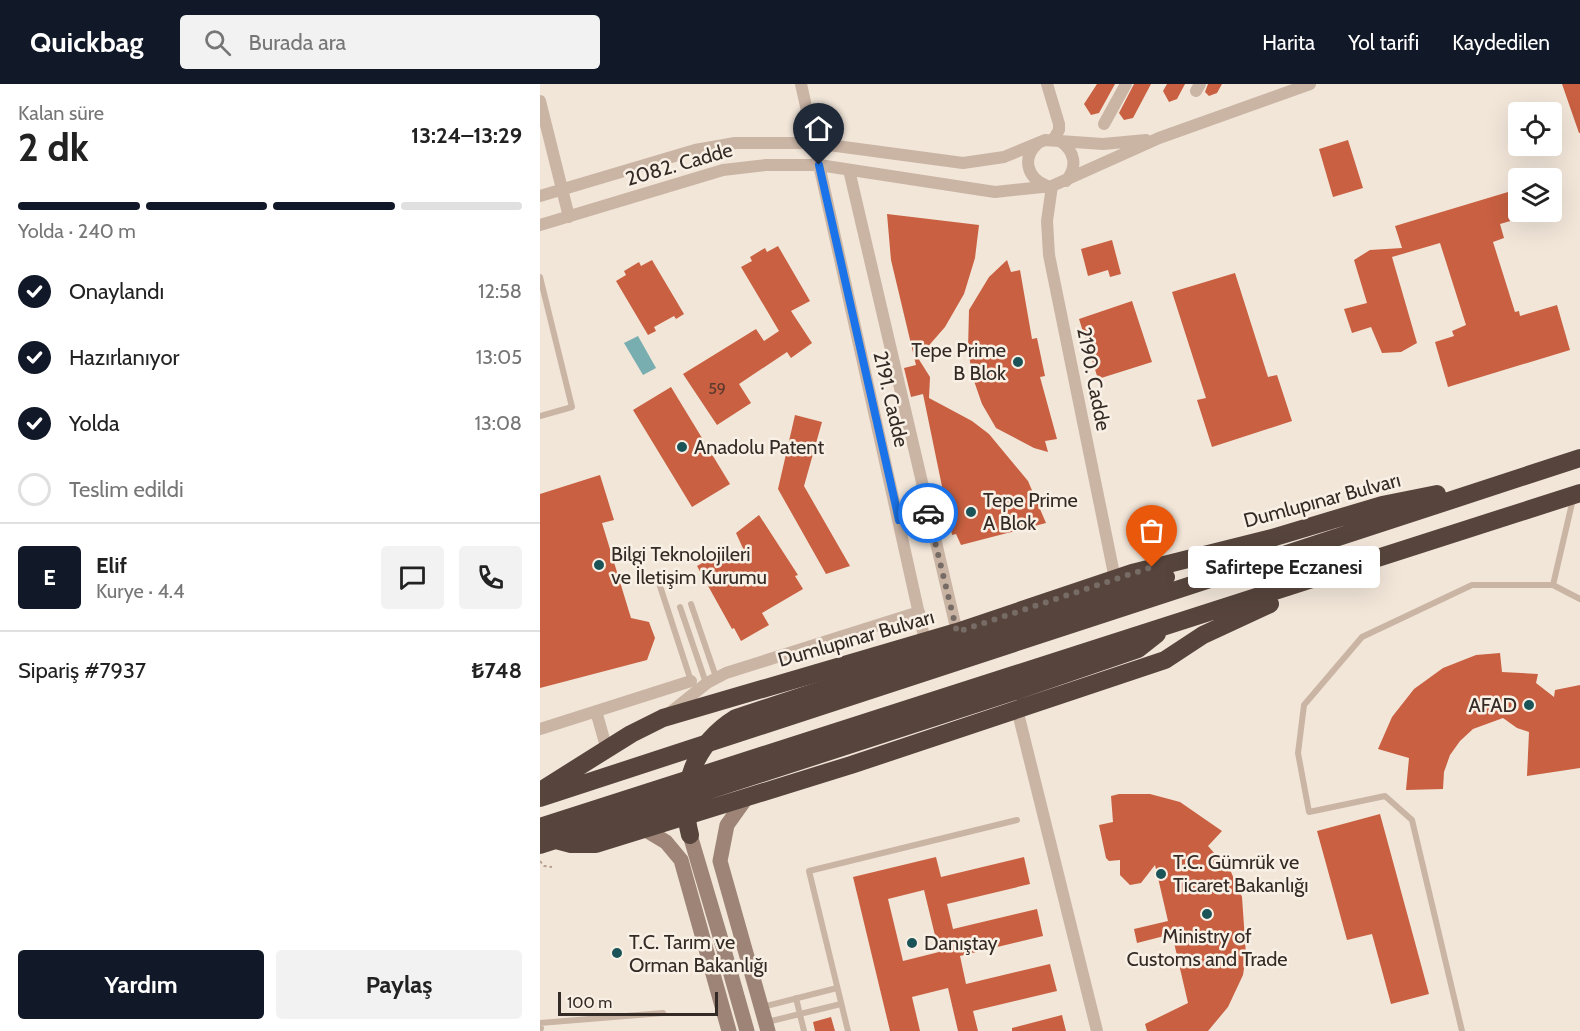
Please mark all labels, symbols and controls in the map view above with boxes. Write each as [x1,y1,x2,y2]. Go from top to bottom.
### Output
search box [180,15,600,69]
text: Quickbag [30,25,144,59]
icon: search [201,26,234,59]
text: Burada ara [249,29,346,56]
text: Harita [1262,30,1315,55]
text: Yol tarifi [1348,30,1419,55]
text: Kaydedilen [1452,30,1550,55]
text: Kalan süre [18,101,104,125]
map controls [1508,102,1562,222]
button: locate [1508,102,1562,156]
pin [793,103,844,165]
icon: home [802,112,835,145]
text: 13:24–13:29 [411,122,522,149]
text: 2 dk [18,123,89,171]
street label: 2082. Cadde [623,137,735,191]
button: layers [1508,168,1562,222]
text: Yolda · 240 m [18,219,136,243]
icon: check [18,275,51,308]
text: Onaylandı [69,278,164,305]
text: 12:58 [478,279,522,303]
street label: 2190. Cadde [1072,325,1116,433]
place label: Tepe Prime B Blok [911,338,1006,385]
icon: check [18,341,51,374]
text: Hazırlanıyor [69,344,180,371]
text: 13:05 [476,345,522,369]
street label: 2191. Cadde [868,349,914,449]
marker: Tepe Prime B Blok [1011,355,1025,369]
house number: 59 [708,379,726,398]
icon: check [18,407,51,440]
text: Yolda [69,410,120,437]
text: 13:08 [474,411,522,435]
place label: Anadolu Patent [694,435,824,459]
marker: Anadolu Patent [675,440,689,454]
street label: Dumlupınar Bulvarı [1241,468,1403,532]
text: Teslim edildi [69,476,184,503]
courier [898,483,958,543]
place label: Tepe Prime A Blok [983,488,1078,535]
icon: car [912,497,945,530]
marker: Tepe Prime A Blok [964,505,978,519]
pin [1126,505,1177,567]
icon: bag [1135,514,1168,547]
place label: Bilgi Teknolojileri ve İletişim Kurumu [611,542,767,589]
button: chat [381,546,444,609]
button: phone [459,546,522,609]
callout: Safirtepe Eczanesi [1188,546,1380,588]
text: Elif [96,552,127,579]
text: Safirtepe Eczanesi [1205,555,1363,579]
marker: Bilgi Teknolojileri ve İletişim Kurumu [592,558,606,572]
text: E [43,564,56,591]
text: Kurye · 4.4 [96,579,185,603]
street label: Dumlupınar Bulvarı [775,604,937,672]
text: Sipariş #7937 [18,657,146,684]
text: ₺748 [471,657,522,684]
place label: AFAD [1468,693,1517,717]
marker: AFAD [1522,698,1536,712]
place label: T.C. Gümrük ve Ticaret Bakanlığı [1173,850,1308,897]
marker: T.C. Gümrük ve Ticaret Bakanlığı [1154,867,1168,881]
marker: Ministry of Customs and Trade [1200,907,1214,921]
place label: Ministry of Customs and Trade [1126,924,1288,971]
place label: T.C. Tarım ve Orman Bakanlığı [629,930,768,977]
place label: Danıştay [924,931,998,955]
marker: Danıştay [905,936,919,950]
marker: T.C. Tarım ve Orman Bakanlığı [610,946,624,960]
button: Yardım [18,950,264,1019]
button: Paylaş [276,950,522,1019]
scale bar [558,989,718,1016]
text: 100 m [567,993,612,1012]

